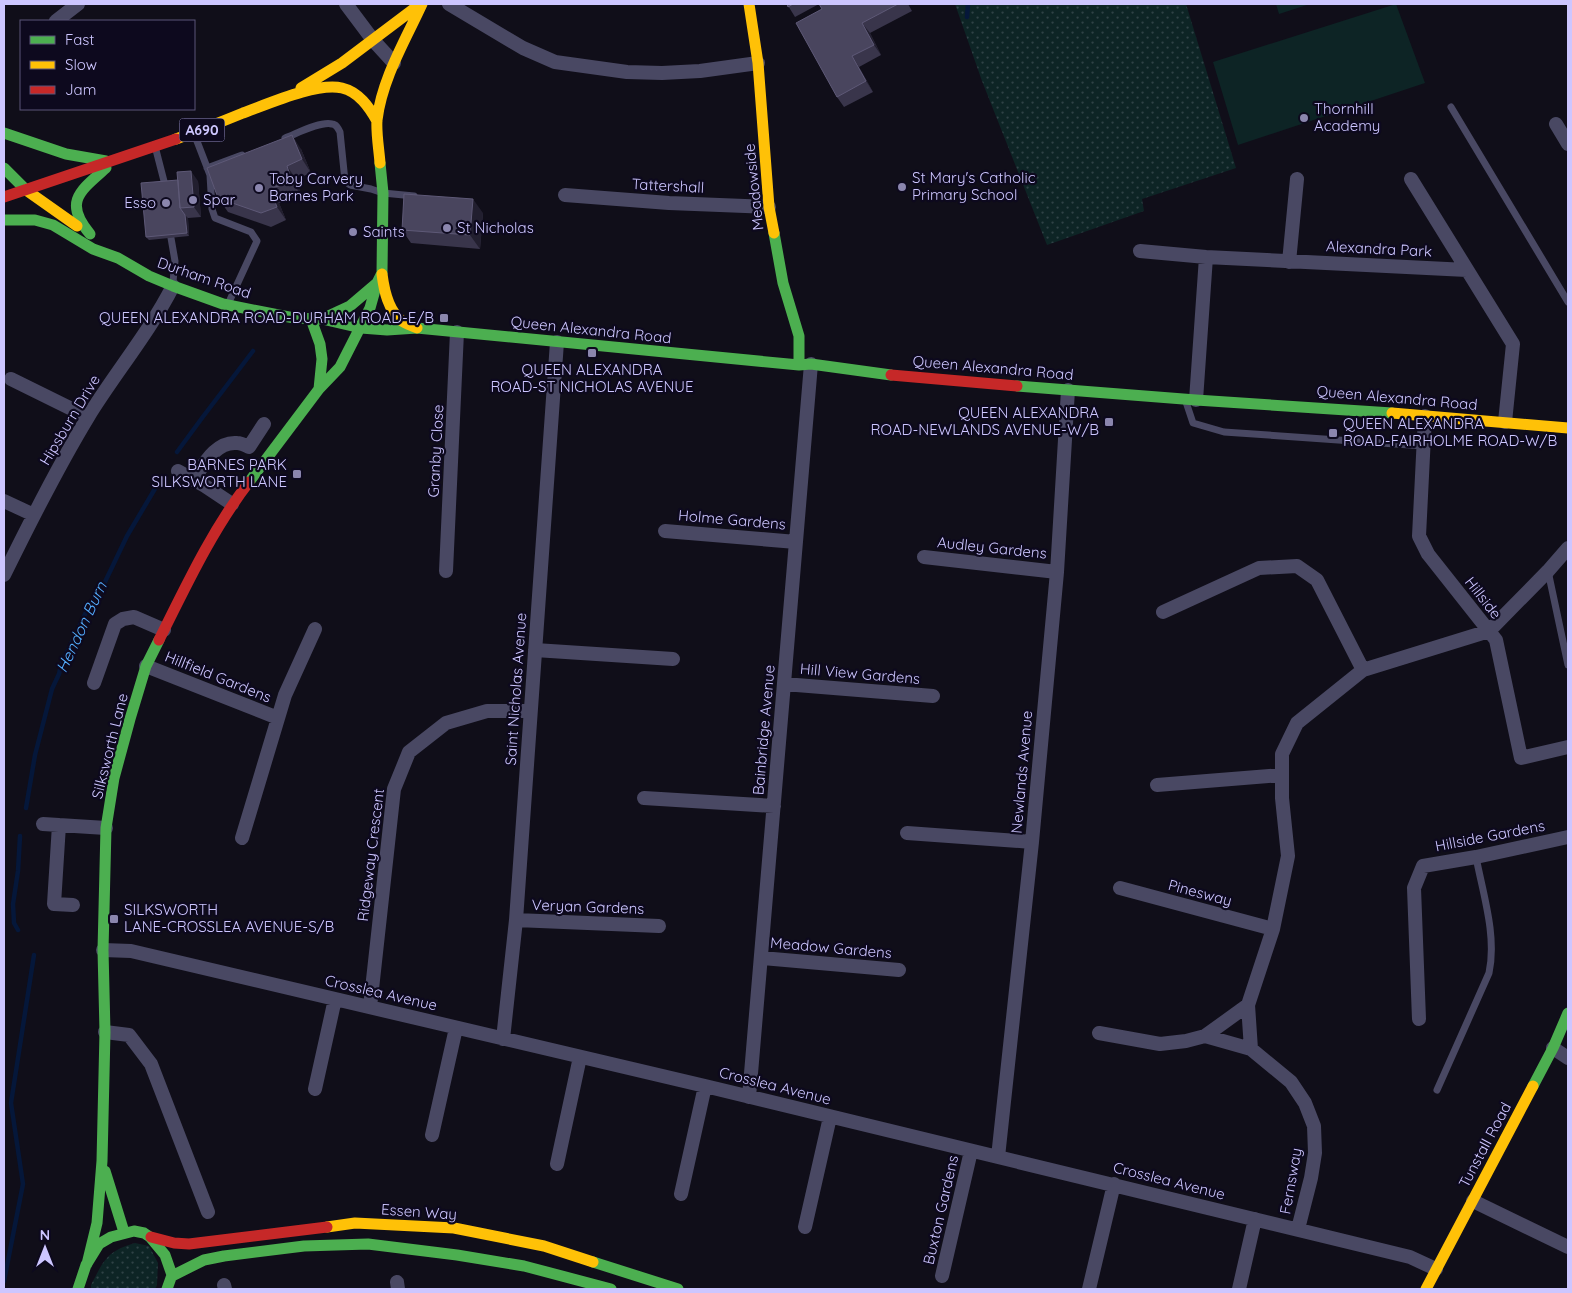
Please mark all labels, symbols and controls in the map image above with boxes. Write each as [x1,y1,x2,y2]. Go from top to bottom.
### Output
legend [20,20,195,110]
text: Fast [65,30,94,49]
text: Slow [65,55,97,74]
text: Jam [65,80,96,99]
place label: Thornhill Academy [1314,99,1380,135]
marker: Thornhill Academy [1298,112,1310,124]
road number: A690 [180,118,224,142]
street label: Meadowside [739,143,768,231]
place label: St Mary's Catholic Primary School [912,168,1036,204]
place label: Toby Carvery Barnes Park [269,169,363,205]
street label: Tattershall [631,174,705,197]
marker: St Mary's Catholic Primary School [896,181,908,193]
marker: Toby Carvery Barnes Park [253,182,265,194]
place label: Spar [203,190,236,209]
place label: Esso [124,193,156,212]
marker: Spar [187,194,199,206]
marker: Esso [160,197,172,209]
place label: St Nicholas [457,218,534,237]
place label: Saints [363,222,405,241]
marker: St Nicholas [441,222,453,234]
marker: Saints [347,226,359,238]
street label: Alexandra Park [1326,236,1432,261]
street label: Durham Road [155,253,253,302]
place label: QUEEN ALEXANDRA ROAD-DURHAM ROAD-E/B [99,308,434,327]
marker: QUEEN ALEXANDRA ROAD-DURHAM ROAD-E/B [438,312,450,324]
street label: Queen Alexandra Road [510,312,672,347]
marker: QUEEN ALEXANDRA ROAD-ST NICHOLAS AVENUE [586,347,598,359]
street label: Queen Alexandra Road [912,351,1074,384]
place label: QUEEN ALEXANDRA ROAD-ST NICHOLAS AVENUE [490,360,694,396]
street label: Hipsburn Drive [35,371,104,469]
street label: Queen Alexandra Road [1316,381,1478,414]
place label: QUEEN ALEXANDRA ROAD-NEWLANDS AVENUE-W/B [871,403,1099,439]
street label: Granby Close [424,404,447,498]
place label: QUEEN ALEXANDRA ROAD-FAIRHOLME ROAD-W/B [1343,414,1557,450]
marker: QUEEN ALEXANDRA ROAD-NEWLANDS AVENUE-W/B [1103,416,1115,428]
marker: QUEEN ALEXANDRA ROAD-FAIRHOLME ROAD-W/B [1327,427,1339,439]
place label: BARNES PARK SILKSWORTH LANE [152,455,287,491]
marker: BARNES PARK SILKSWORTH LANE [291,468,303,480]
street label: Holme Gardens [677,505,787,534]
street label: Audley Gardens [936,532,1048,563]
street label: Hillside [1461,573,1506,623]
water label: Hendon Burn [51,578,111,676]
street label: Saint Nicholas Avenue [501,612,530,766]
street label: Hillfield Gardens [162,647,274,706]
street label: Hill View Gardens [799,659,921,688]
street label: Bainbridge Avenue [748,664,779,796]
street label: Silksworth Lane [87,691,132,801]
street label: Newlands Avenue [1007,710,1036,834]
street label: Ridgeway Crescent [353,787,388,922]
street label: Hillside Gardens [1433,816,1546,855]
street label: Pinesway [1166,875,1234,910]
street label: Veryan Gardens [531,895,645,918]
place label: SILKSWORTH LANE-CROSSLEA AVENUE-S/B [124,900,334,936]
marker: SILKSWORTH LANE-CROSSLEA AVENUE-S/B [108,913,120,925]
street label: Meadow Gardens [769,933,893,962]
street label: Crosslea Avenue [323,970,439,1015]
street label: Crosslea Avenue [717,1062,833,1109]
street label: Tunstall Road [1454,1099,1515,1191]
street label: Fernsway [1275,1146,1306,1216]
street label: Buxton Gardens [919,1153,962,1266]
street label: Crosslea Avenue [1111,1157,1227,1204]
street label: Essen Way [381,1199,458,1224]
north arrow [20,1223,70,1273]
text: N [40,1226,50,1244]

